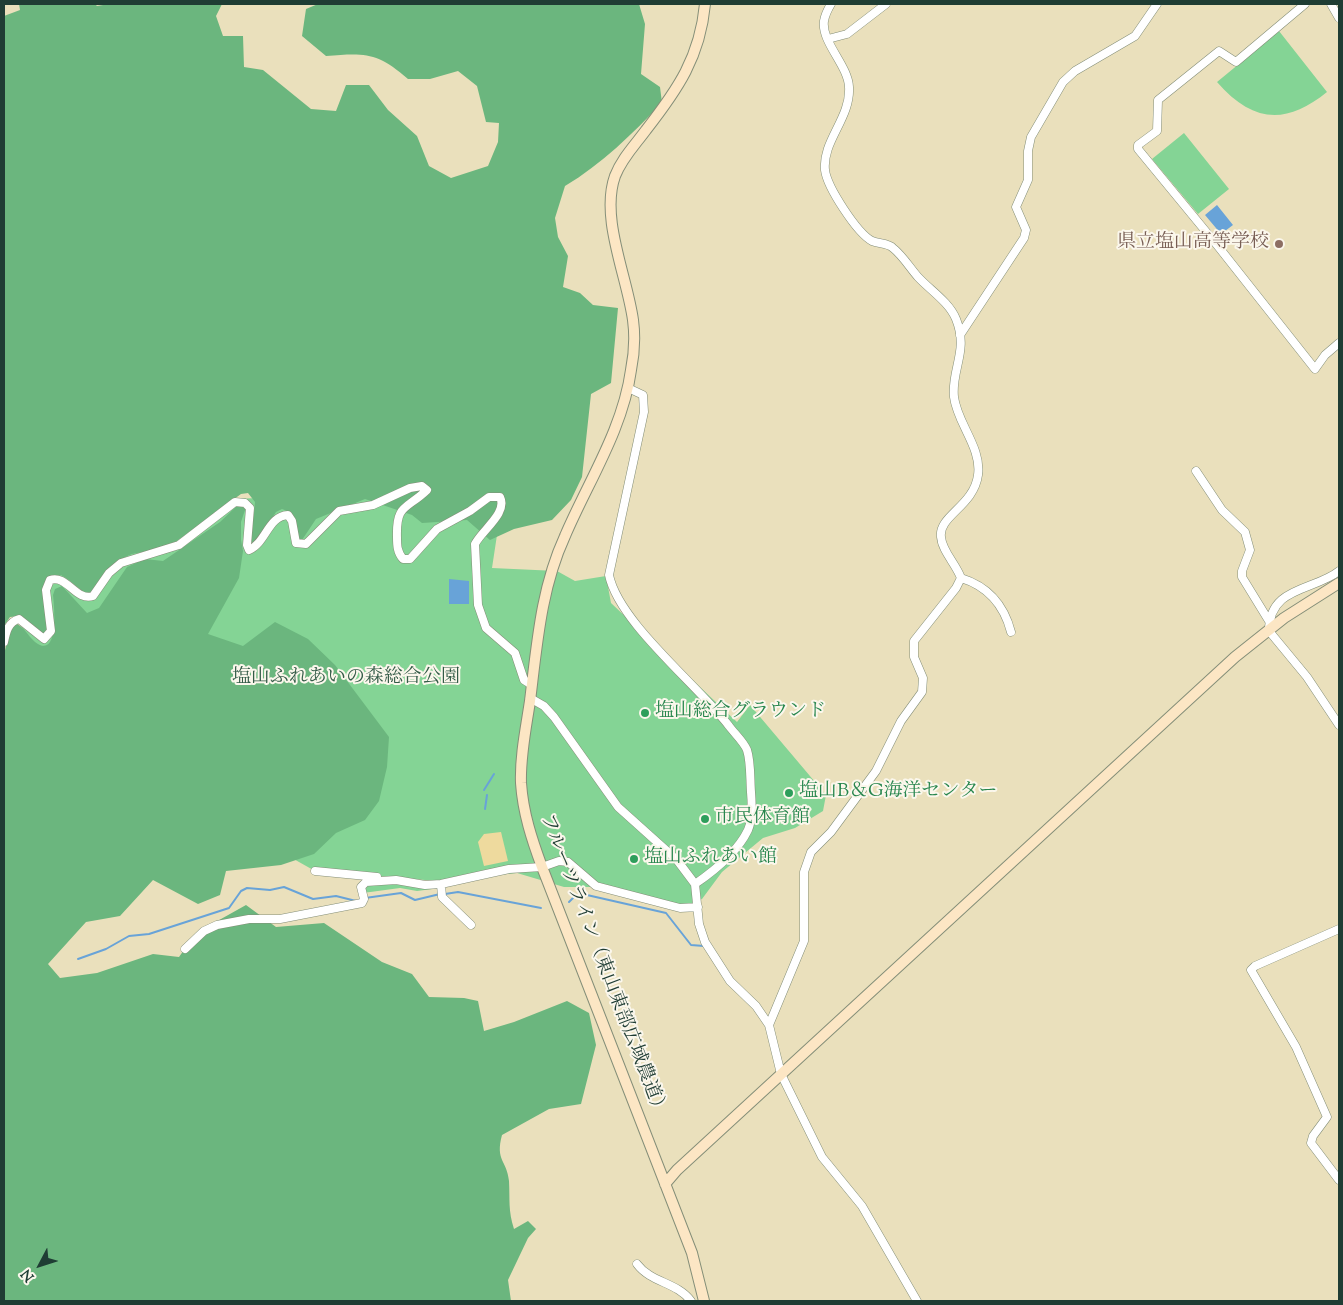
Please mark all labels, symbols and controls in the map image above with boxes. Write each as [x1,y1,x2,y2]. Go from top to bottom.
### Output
place label: 県立塩山高等学校 [1117,233,1269,255]
marker: 県立塩山高等学校 [1273,238,1285,250]
park label: 塩山ふれあいの森総合公園 [232,668,460,690]
place label: 塩山総合グラウンド [655,702,826,724]
marker: 塩山総合グラウンド [639,707,651,719]
place label: 塩山B＆G海洋センター [799,782,998,804]
marker: 塩山B＆G海洋センター [783,787,795,799]
place label: 市民体育館 [715,808,810,830]
street label: フルーツライン（東山東部広域農道） [533,811,671,1121]
marker: 市民体育館 [699,813,711,825]
place label: 塩山ふれあい館 [644,848,777,870]
marker: 塩山ふれあい館 [628,853,640,865]
north arrow [15,1240,65,1290]
text: N [17,1264,40,1285]

